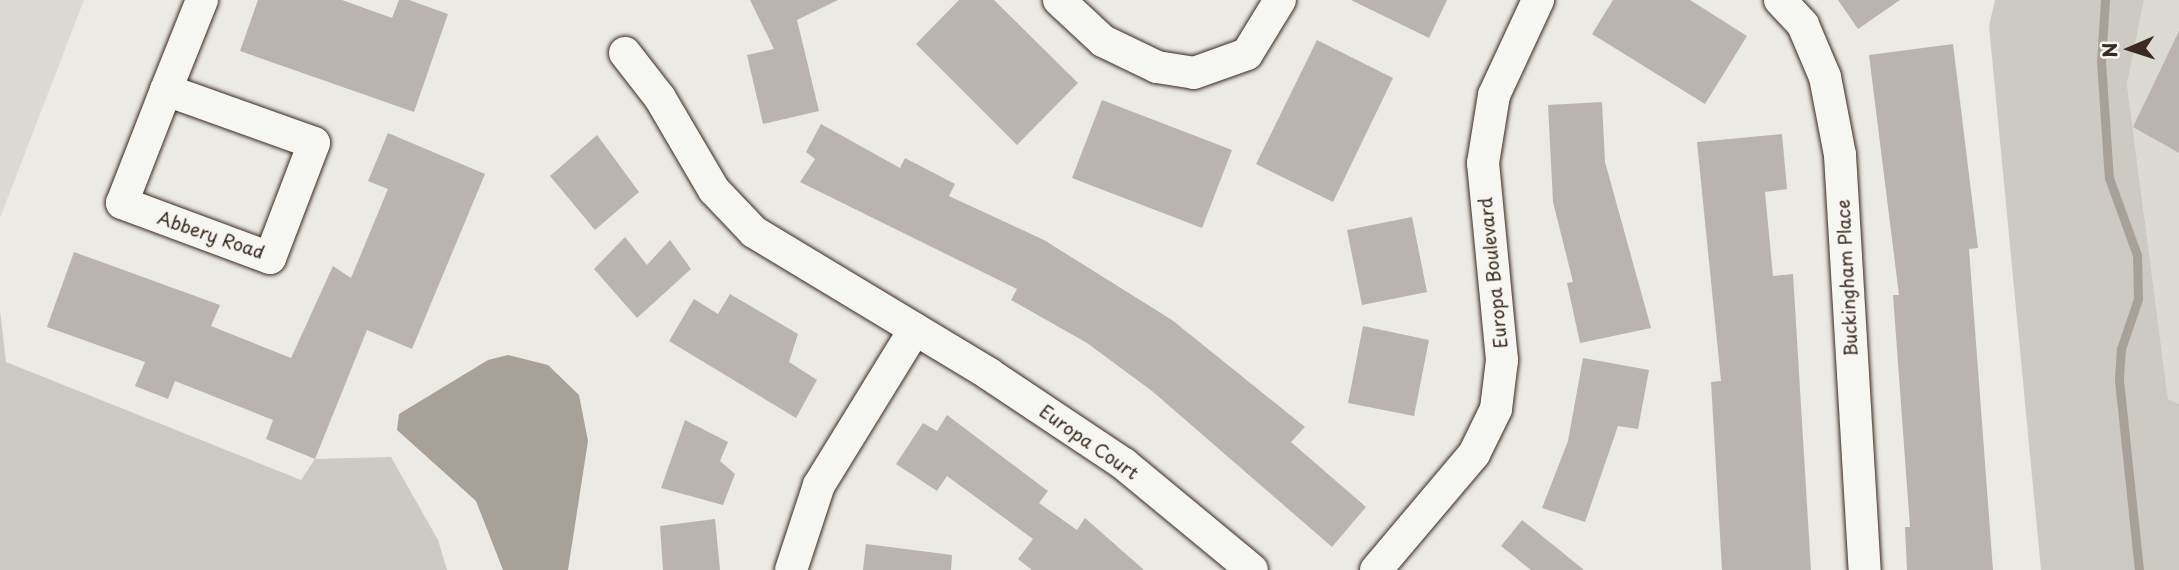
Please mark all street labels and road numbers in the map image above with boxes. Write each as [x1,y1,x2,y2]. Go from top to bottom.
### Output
street label: Europa Boulevard [1474,196,1512,350]
street label: Buckingham Place [1832,199,1862,357]
street label: Abbery Road [155,207,267,263]
street label: Europa Court [1035,400,1143,484]

